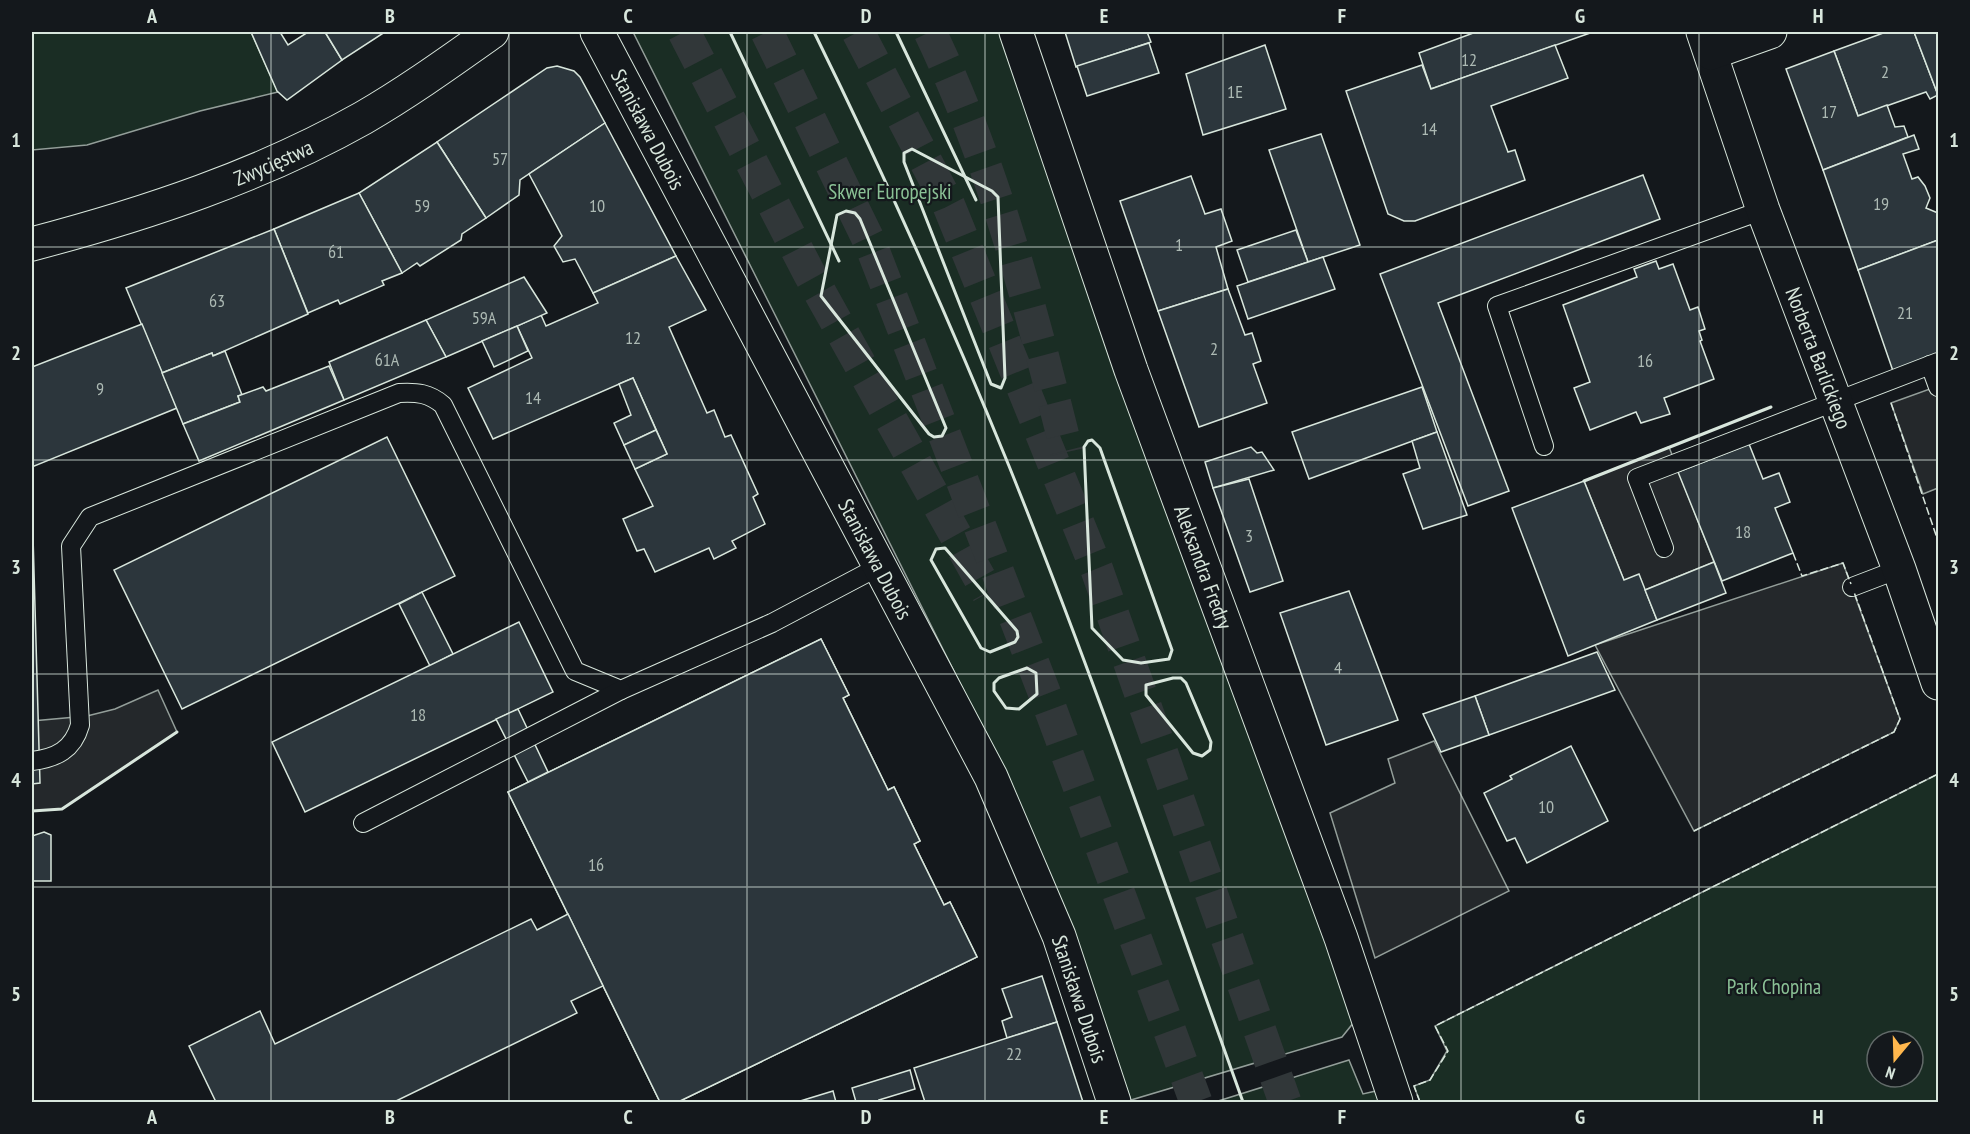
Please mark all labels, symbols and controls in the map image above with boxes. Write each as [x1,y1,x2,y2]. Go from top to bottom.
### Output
text: A [146,3,158,29]
text: B [385,3,395,29]
text: C [623,3,633,29]
text: D [861,3,872,29]
text: E [1100,3,1108,29]
text: F [1338,3,1346,29]
text: G [1575,3,1585,29]
text: H [1813,3,1823,29]
house number: 12 [1461,48,1477,71]
house number: 2 [1881,60,1889,83]
street label: Stanisława Dubois [605,64,691,194]
house number: 1E [1227,80,1243,103]
house number: 17 [1821,100,1837,123]
house number: 14 [1421,117,1437,140]
text: 1 [11,127,21,153]
text: 1 [1949,127,1959,153]
street label: Zwycięstwa [230,133,317,191]
house number: 57 [492,147,508,170]
park label: Skwer Europejski [828,178,952,205]
house number: 19 [1873,192,1889,215]
house number: 59 [414,194,430,217]
house number: 10 [589,194,605,217]
house number: 1 [1175,233,1183,256]
house number: 61 [328,240,344,263]
street label: Norberta Barlickiego [1780,283,1858,432]
house number: 63 [209,289,225,312]
house number: 21 [1897,301,1913,324]
house number: 59A [472,306,497,329]
house number: 12 [625,326,641,349]
house number: 2 [1210,337,1218,360]
text: 2 [11,340,21,366]
text: 2 [1949,340,1959,366]
house number: 61A [375,348,400,371]
house number: 16 [1637,349,1653,372]
house number: 9 [96,377,104,400]
house number: 14 [525,386,541,409]
street label: Stanisława Dubois [833,494,919,624]
street label: Aleksandra Fredry [1169,501,1239,633]
house number: 18 [1735,520,1751,543]
house number: 3 [1245,524,1253,547]
text: 3 [11,554,21,580]
text: 3 [1949,554,1959,580]
house number: 4 [1334,656,1342,679]
house number: 18 [410,703,426,726]
text: 4 [11,767,21,793]
text: 4 [1949,767,1959,793]
house number: 10 [1538,795,1554,818]
house number: 16 [588,853,604,876]
street label: Stanisława Dubois [1046,932,1114,1066]
park label: Park Chopina [1727,973,1821,1000]
text: 5 [11,981,21,1007]
text: 5 [1949,981,1959,1007]
north arrow [1865,1029,1925,1089]
house number: 22 [1006,1042,1022,1065]
text: N [1883,1062,1897,1084]
text: A [146,1104,158,1130]
text: B [385,1104,395,1130]
text: C [623,1104,633,1130]
text: D [861,1104,872,1130]
text: E [1100,1104,1108,1130]
text: F [1338,1104,1346,1130]
text: G [1575,1104,1585,1130]
text: H [1813,1104,1823,1130]

